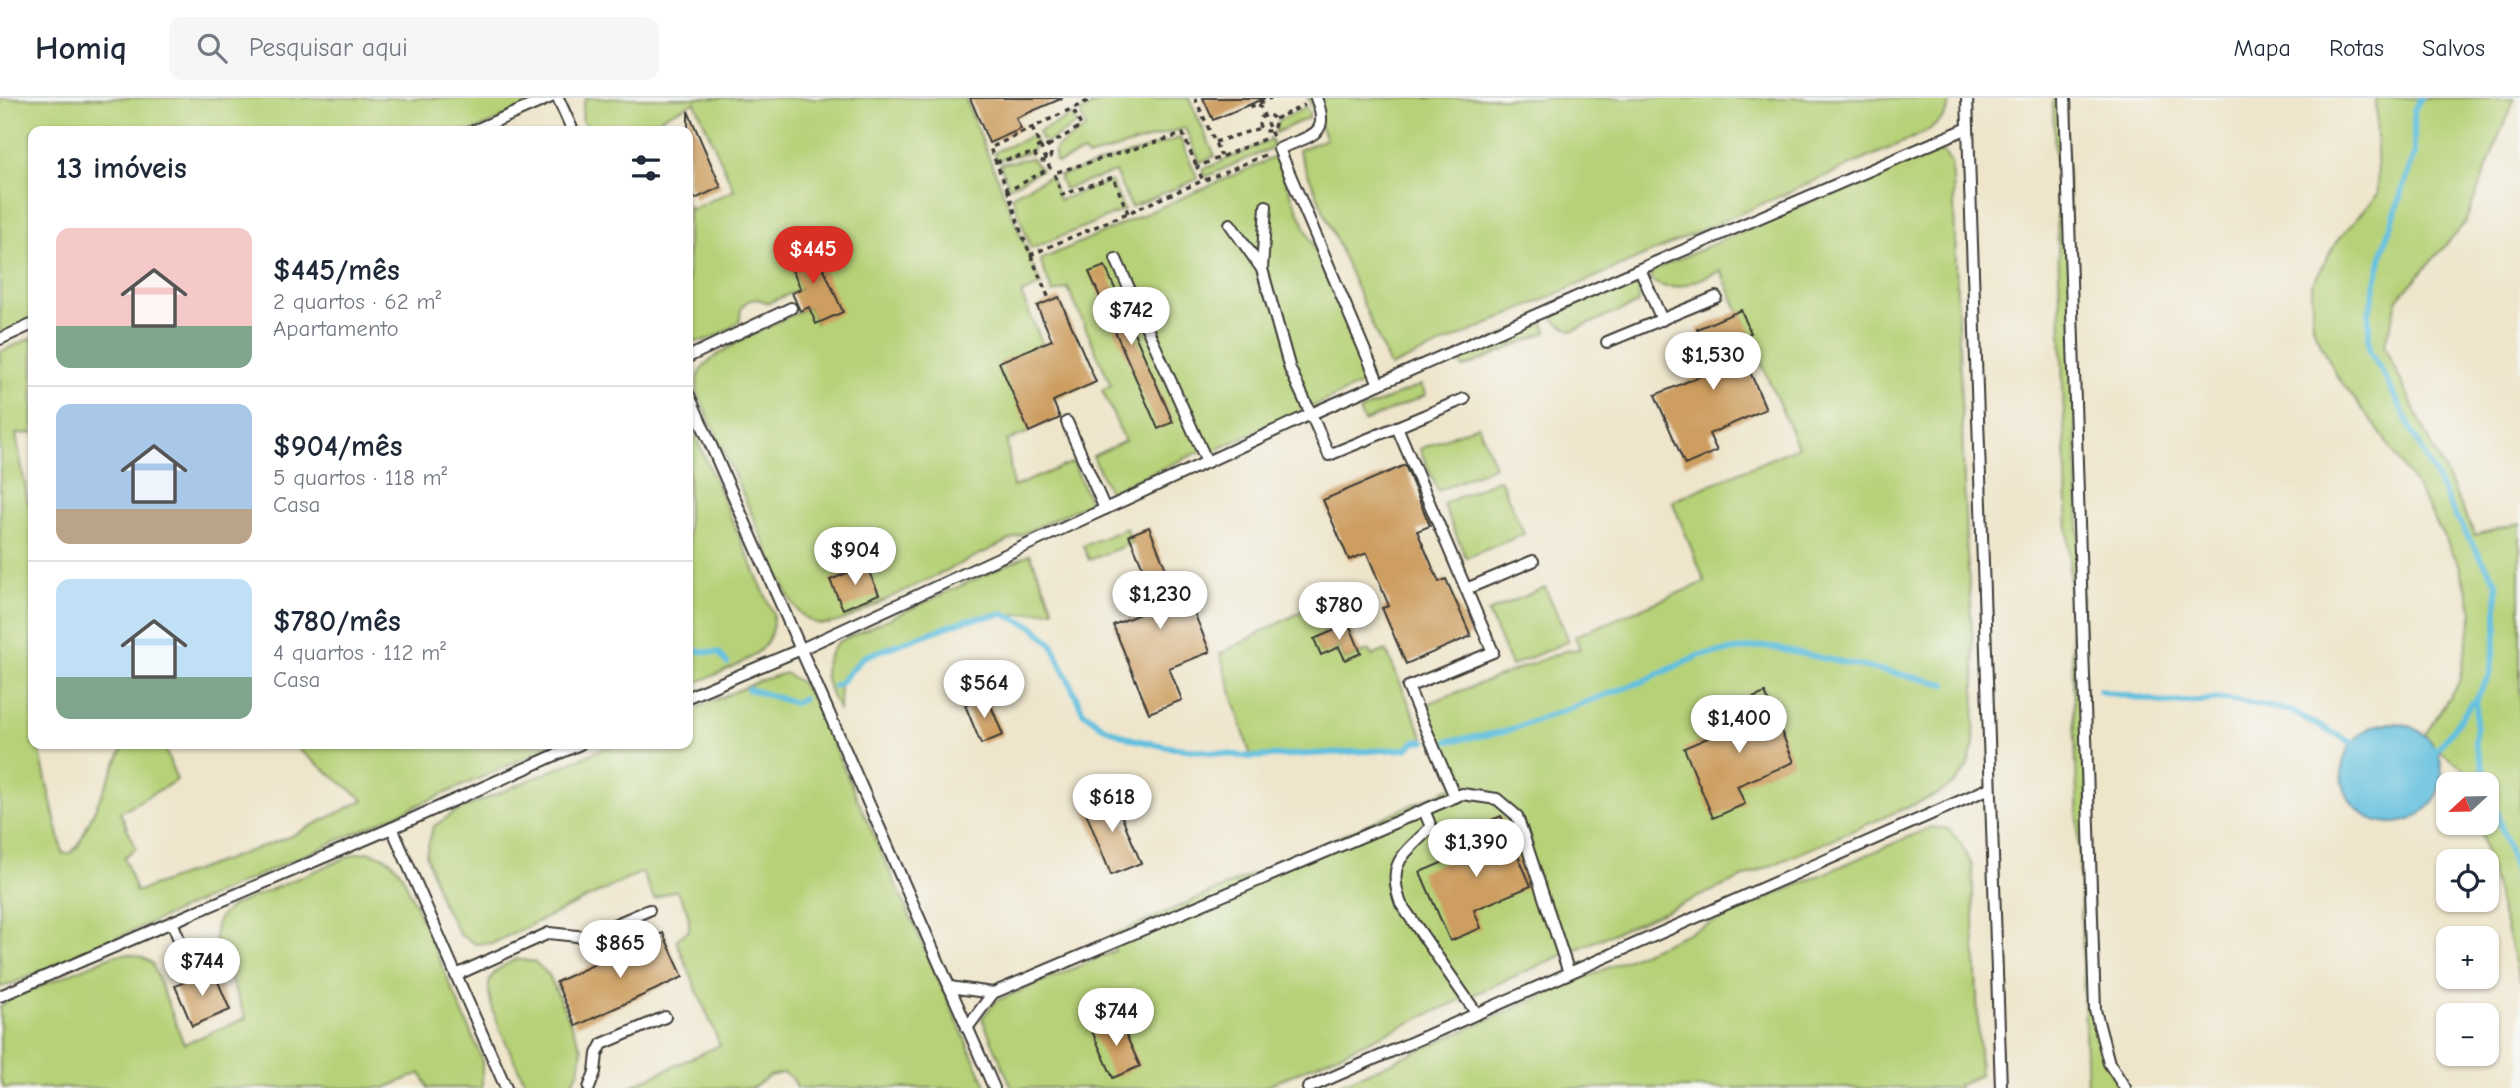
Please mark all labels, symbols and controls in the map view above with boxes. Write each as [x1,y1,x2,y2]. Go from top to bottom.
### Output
search box [169,17,659,80]
text: Homiq [35,29,127,67]
icon: search [193,29,231,67]
text: Pesquisar aqui [249,33,408,63]
text: Mapa [2233,34,2291,62]
text: Rotas [2329,34,2384,62]
text: Salvos [2422,34,2485,62]
icon: filters [627,149,665,187]
text: 13 imóveis [56,151,187,186]
pin: $445 [772,226,854,286]
text: $445 [789,235,837,262]
text: $445/mês [273,253,400,288]
icon: home [112,256,196,340]
text: 2 quartos · 62 m² [273,288,441,315]
pin: $742 [1090,288,1172,347]
text: $742 [1109,296,1153,323]
text: Apartamento [273,315,399,342]
pin: $1,530 [1656,332,1770,392]
text: $1,530 [1681,341,1745,368]
text: $904/mês [273,429,402,464]
icon: home [112,432,196,516]
text: 5 quartos · 118 m² [273,464,447,491]
text: Casa [273,491,320,518]
pin: $904 [814,528,896,587]
text: $904 [830,536,880,563]
pin: $1,230 [1103,572,1217,631]
text: $1,230 [1128,580,1192,607]
pin: $780 [1298,582,1380,642]
text: $780 [1315,591,1363,618]
text: $780/mês [273,604,401,639]
icon: home [112,607,196,691]
text: 4 quartos · 112 m² [273,639,446,666]
pin: $564 [943,660,1025,720]
text: Casa [273,666,320,693]
text: $564 [960,669,1008,696]
pin: $1,400 [1682,696,1796,755]
text: $1,400 [1707,704,1771,731]
north arrow [2436,772,2499,835]
map controls [2436,772,2499,1066]
pin: $618 [1071,774,1153,834]
text: $618 [1089,783,1135,810]
pin: $1,390 [1419,820,1533,879]
text: $1,390 [1444,828,1508,855]
button: locate [2436,849,2499,912]
pin: $865 [579,920,661,980]
button: + [2436,926,2499,989]
text: $865 [595,929,645,956]
pin: $744 [161,939,243,998]
text: $744 [180,947,224,974]
pin: $744 [1075,988,1157,1048]
text: $744 [1094,997,1138,1024]
button: − [2436,1003,2499,1066]

